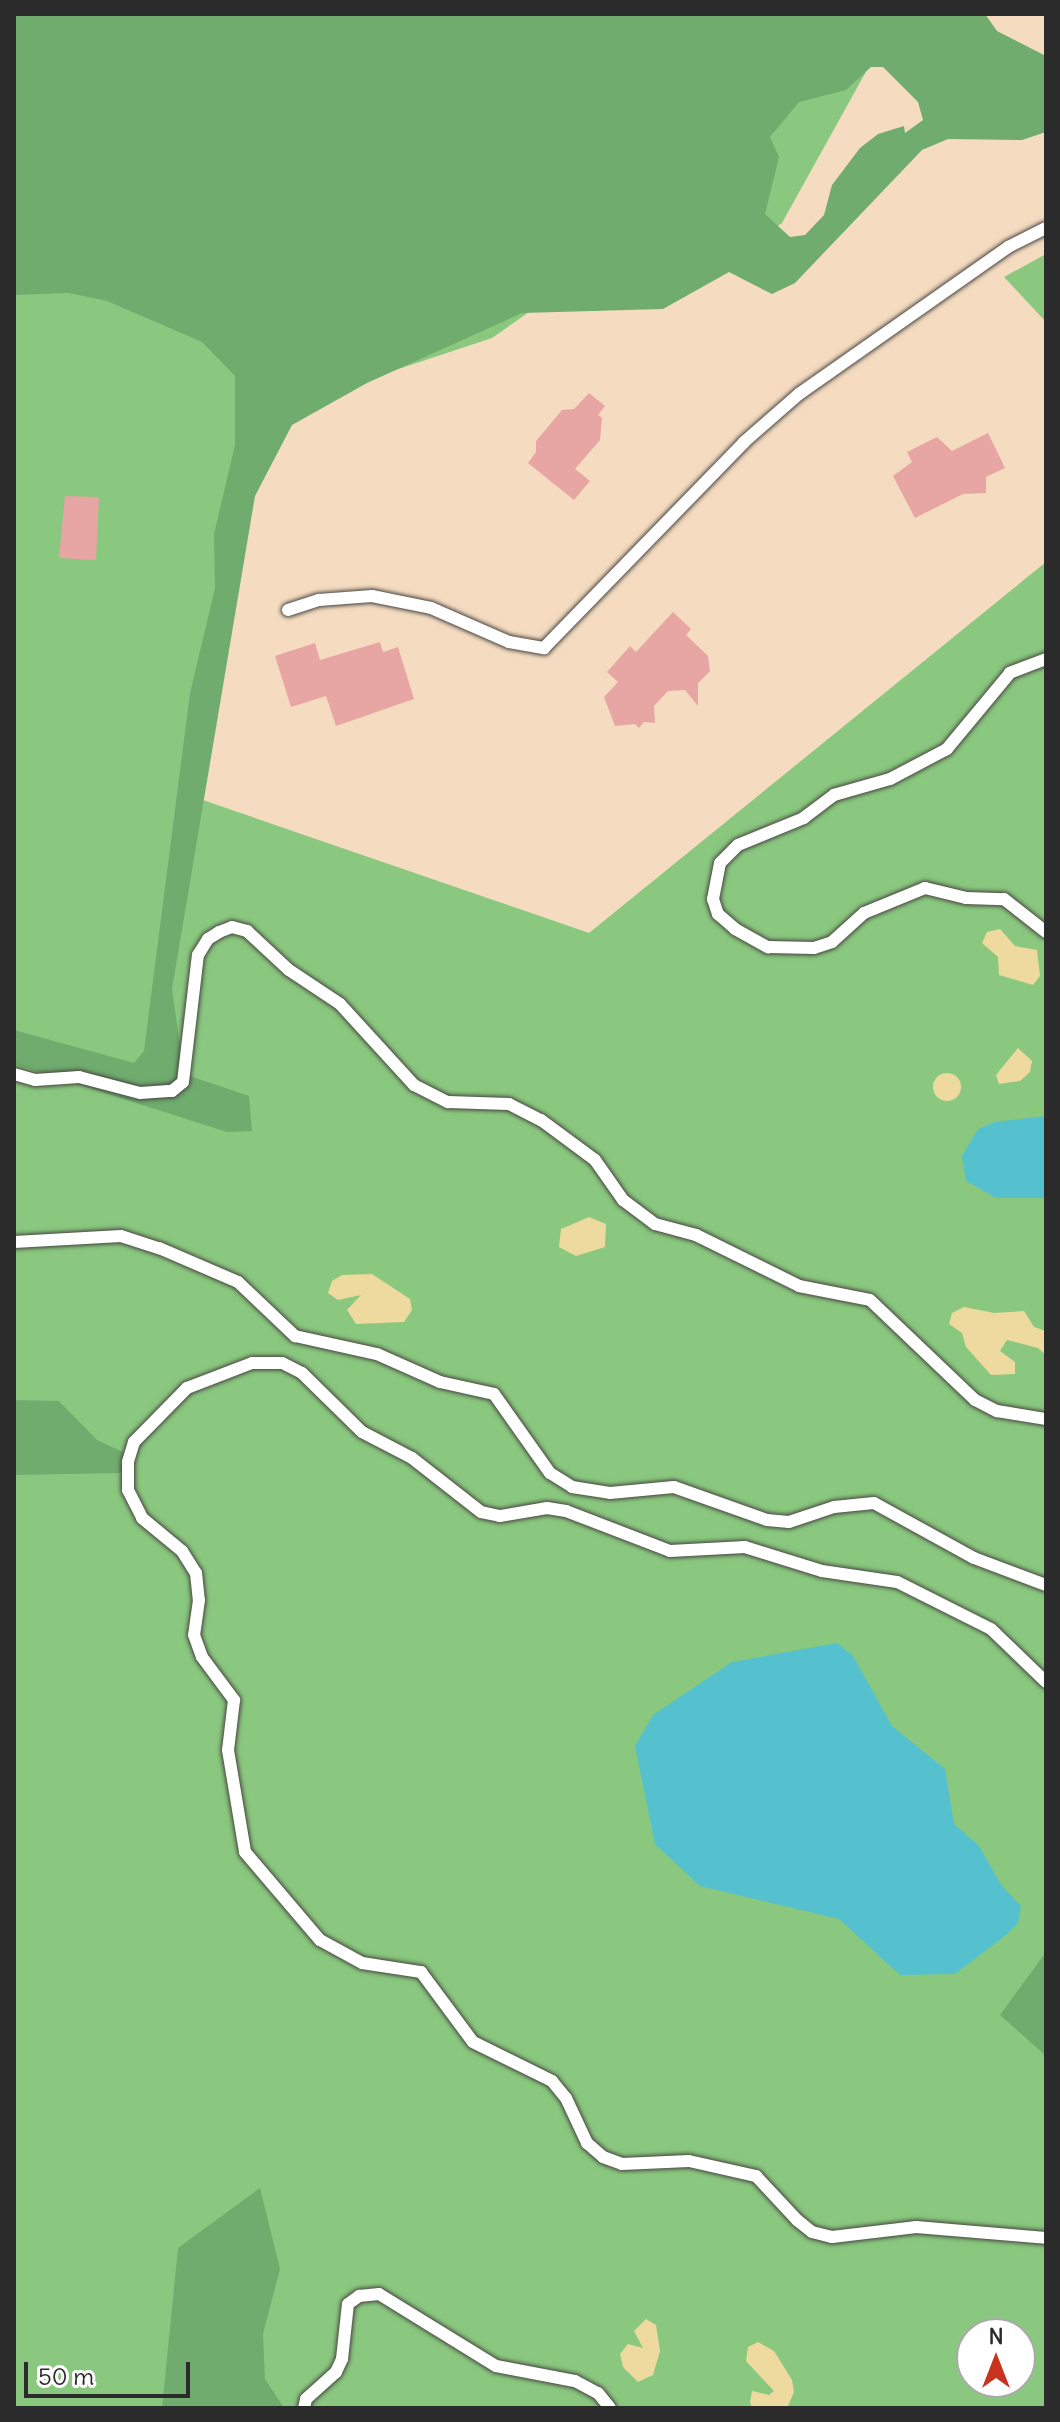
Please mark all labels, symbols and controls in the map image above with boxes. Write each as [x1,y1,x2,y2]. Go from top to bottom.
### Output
north arrow [956,2318,1036,2398]
text: N [988,2322,1004,2350]
scale bar [28,2346,194,2396]
text: 50 m [38,2361,94,2391]

